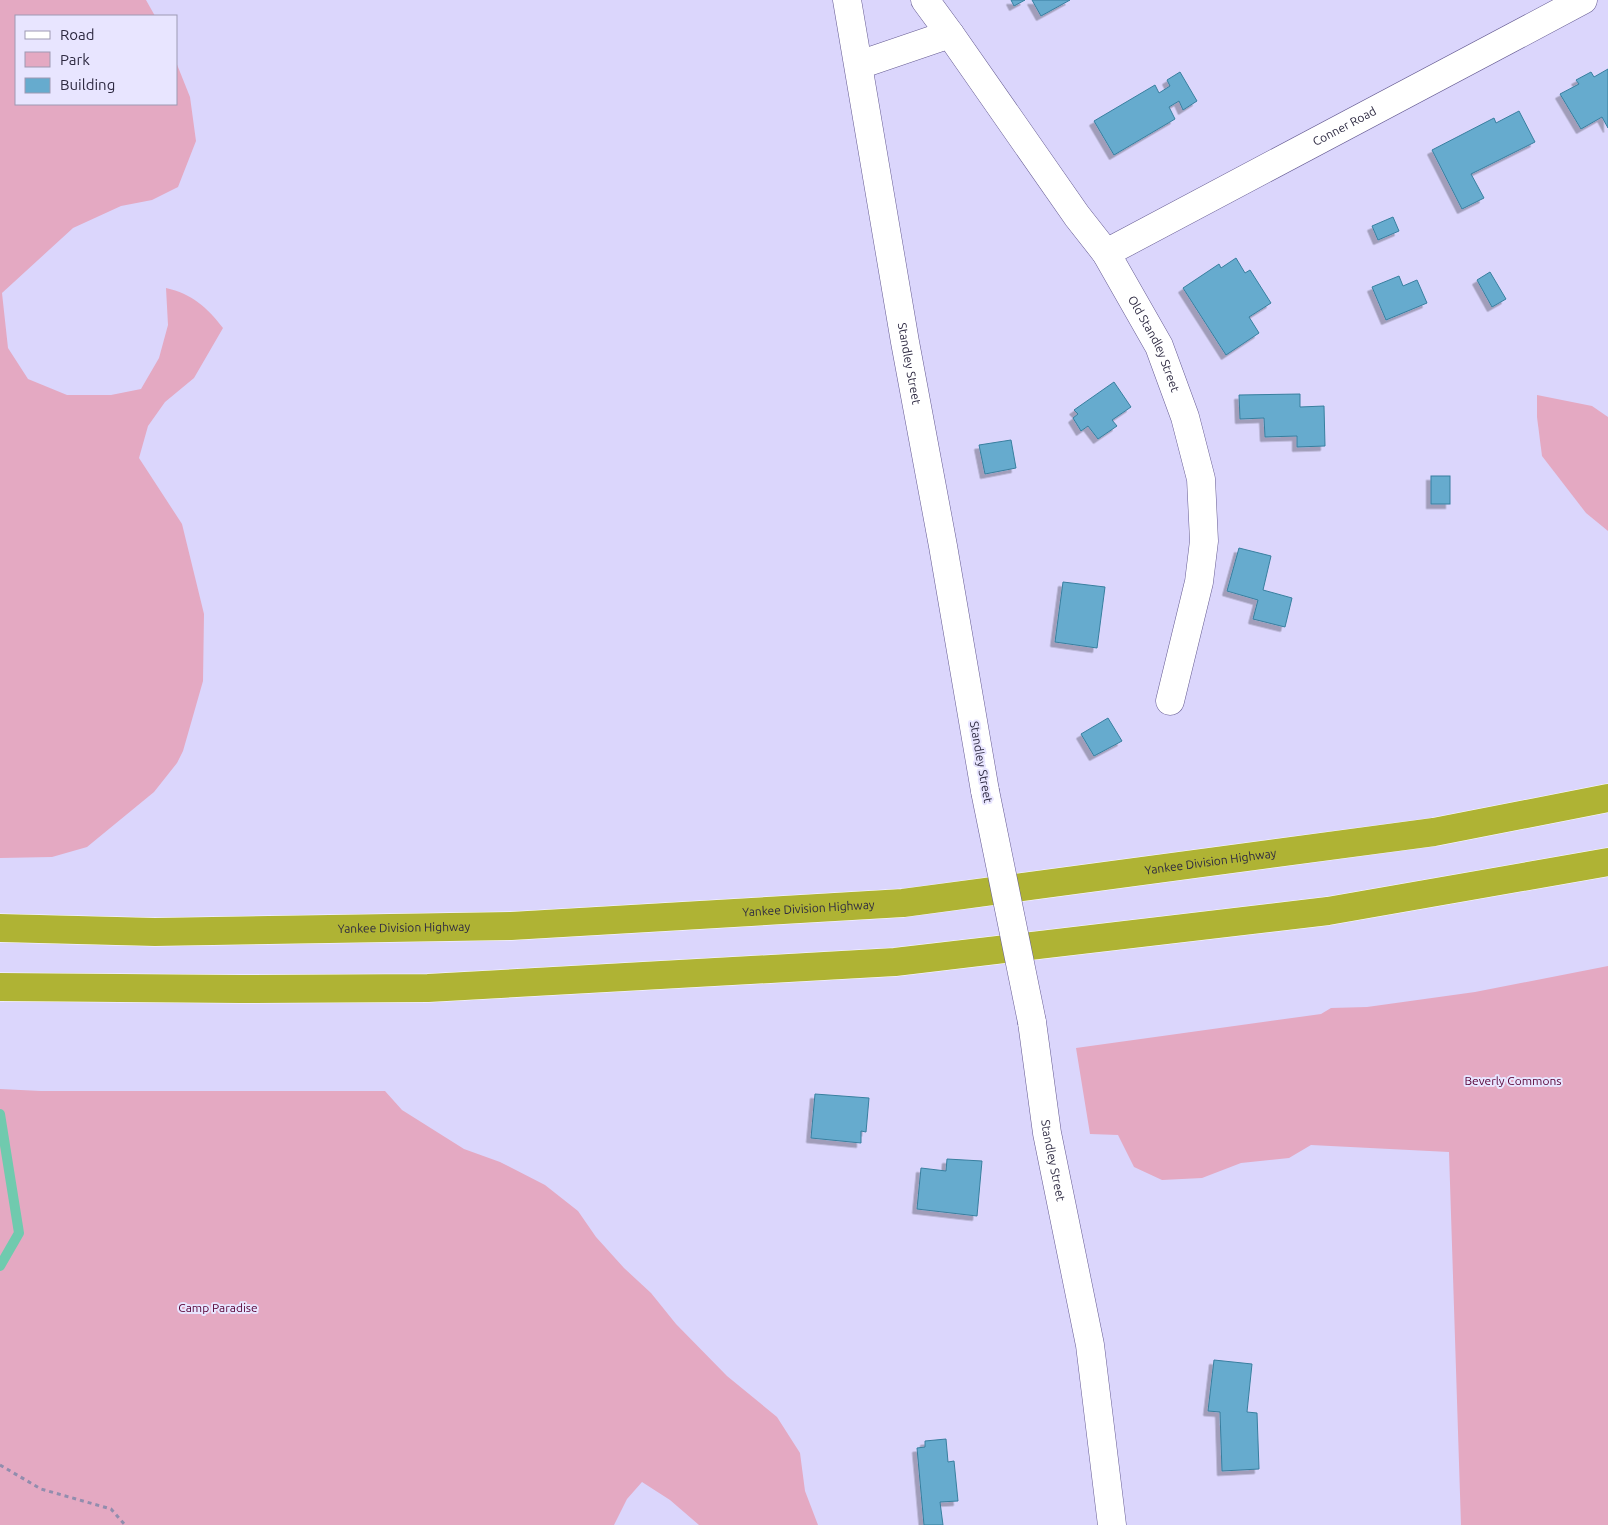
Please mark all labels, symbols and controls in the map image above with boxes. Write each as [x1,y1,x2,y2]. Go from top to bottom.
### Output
legend [15,15,178,105]
text: Road [60,26,95,43]
text: Park [60,51,90,68]
text: Building [60,76,115,93]
street label: Conner Road [1310,104,1378,148]
street label: Old Standley Street [1126,293,1182,394]
street label: Standley Street [896,322,924,406]
street label: Standley Street [968,720,995,804]
street label: Yankee Division Highway [1144,846,1277,877]
street label: Yankee Division Highway [742,898,875,918]
street label: Yankee Division Highway [337,920,471,935]
park label: Beverly Commons [1464,1074,1562,1087]
street label: Standley Street [1039,1119,1068,1203]
park label: Camp Paradise [178,1301,258,1314]

